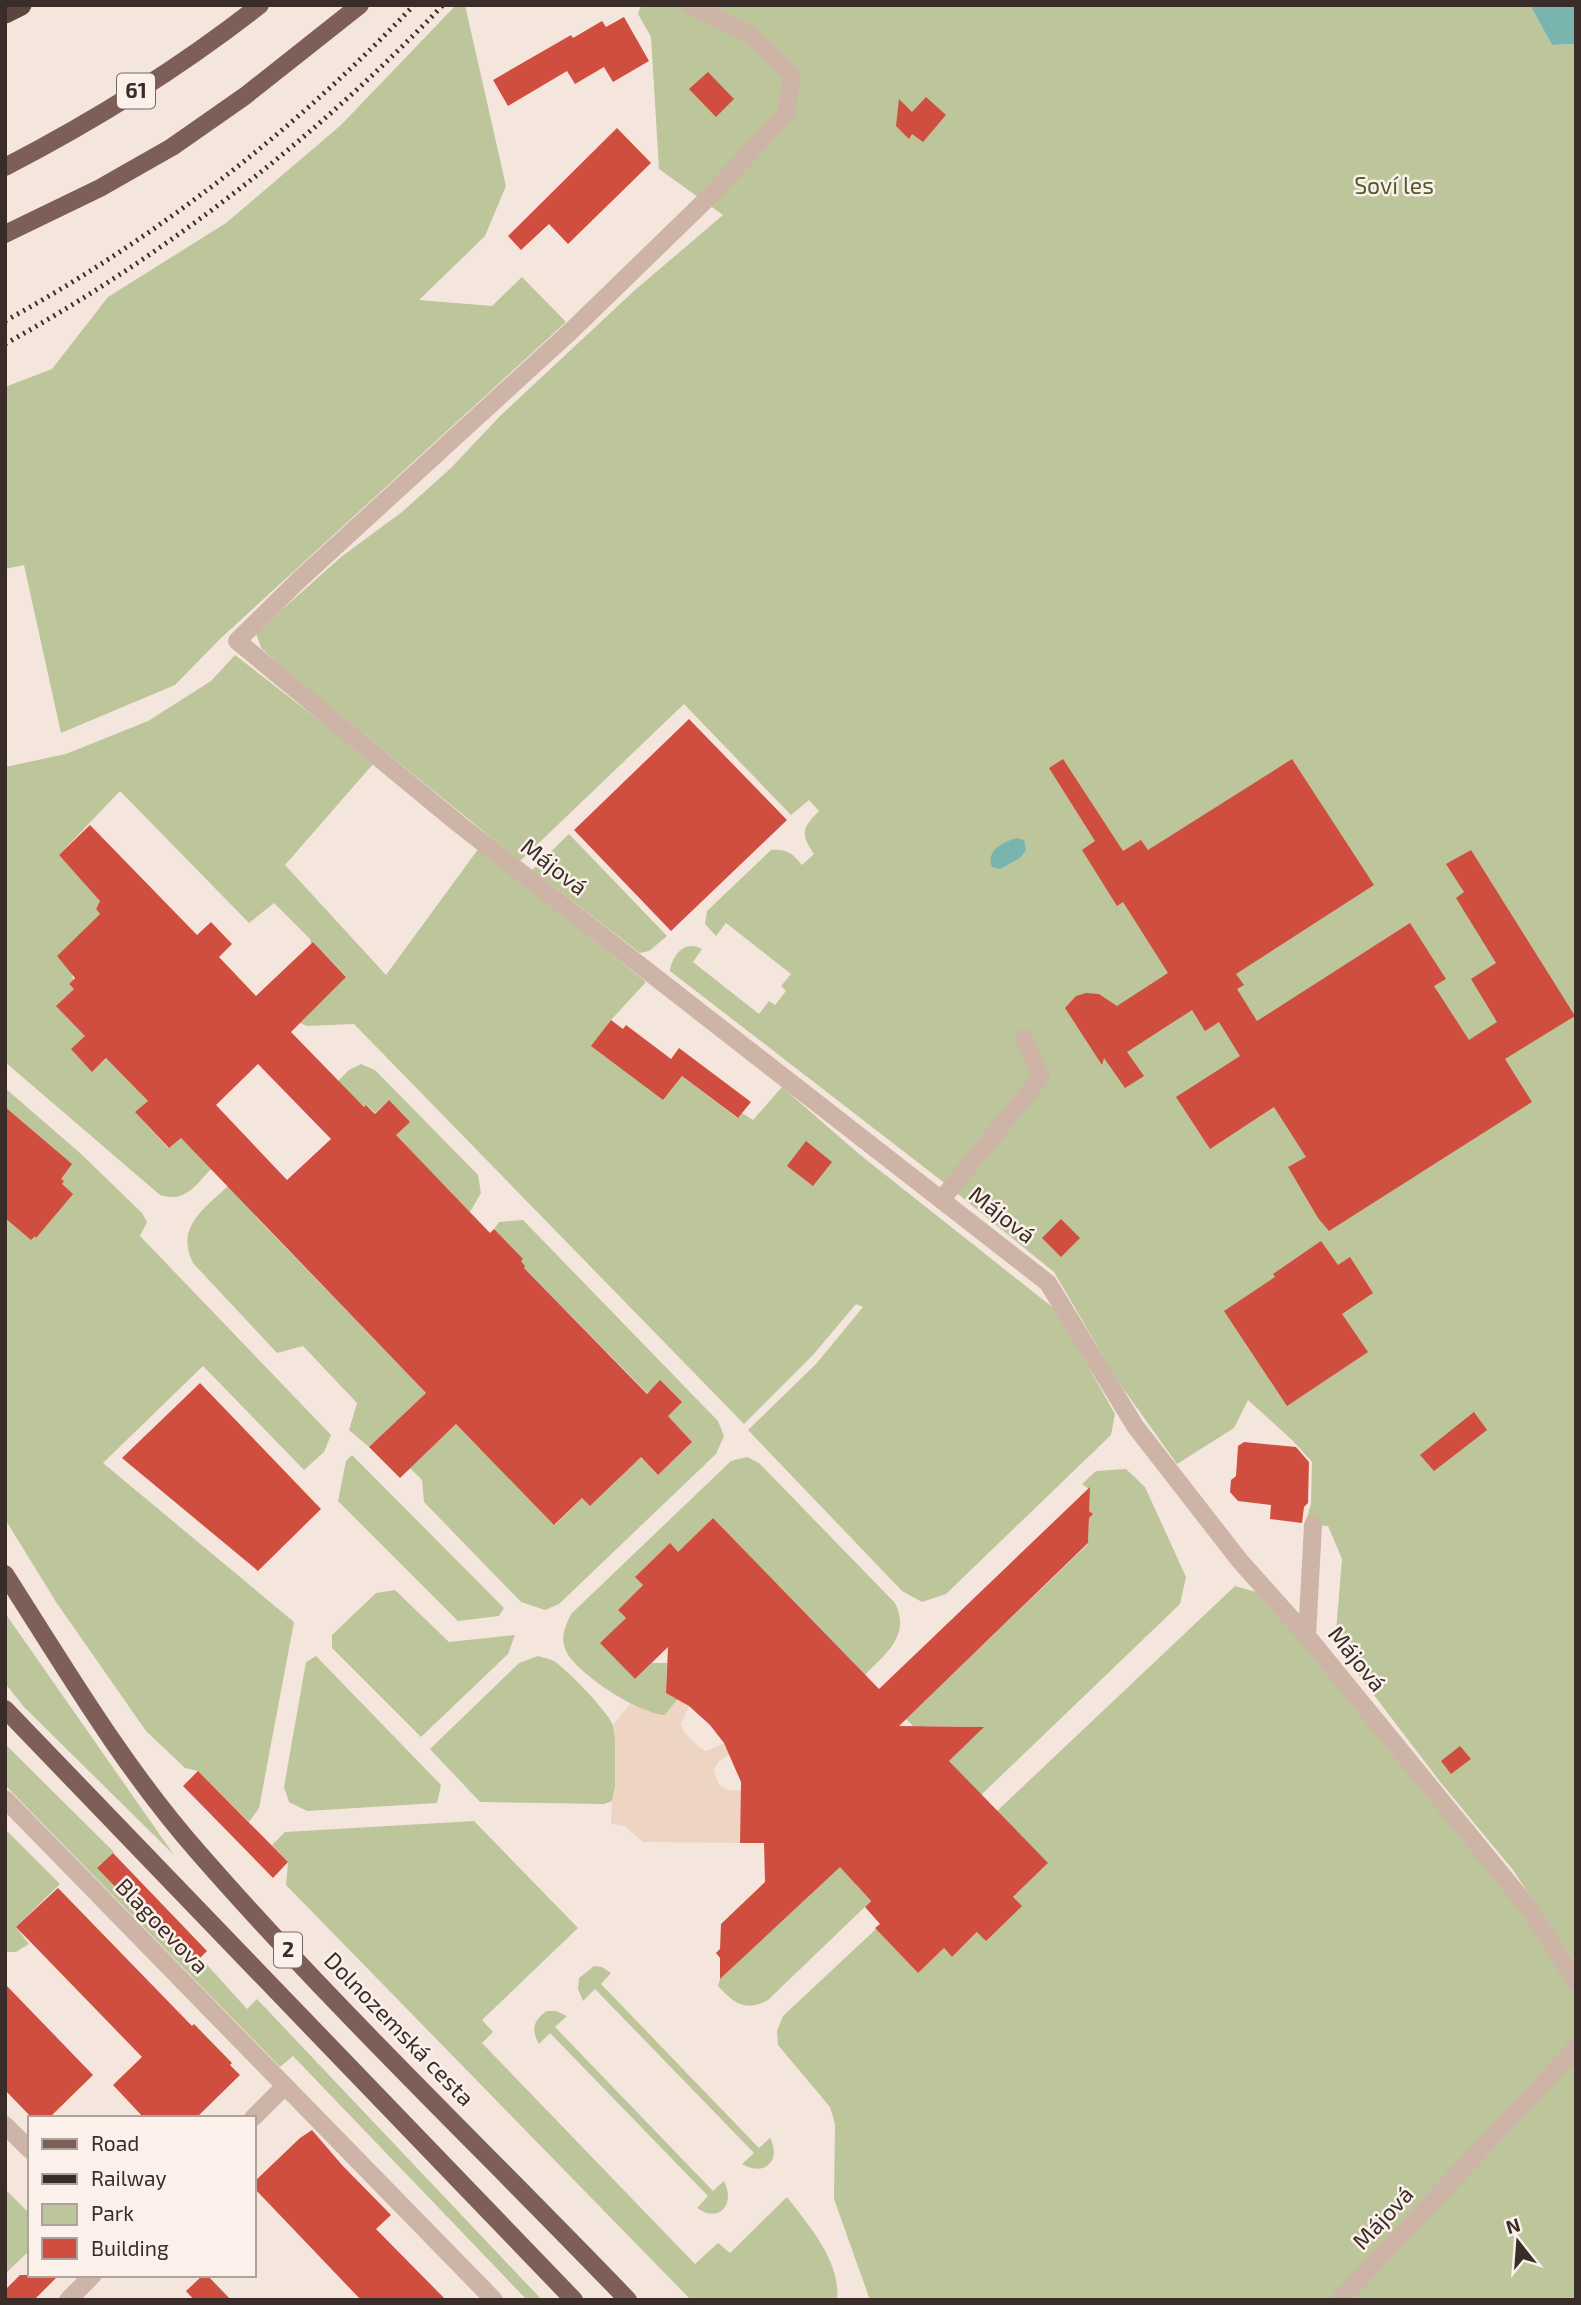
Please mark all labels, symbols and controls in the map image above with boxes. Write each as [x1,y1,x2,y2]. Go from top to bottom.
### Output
road number: 61 [117,74,155,108]
park label: Soví les [1354,171,1434,199]
street label: Májová [516,832,593,901]
street label: Májová [964,1180,1041,1249]
street label: Májová [1323,1620,1393,1697]
street label: Blagoevova [110,1872,215,1979]
road number: 2 [274,1932,302,1968]
street label: Dolnozemská cesta [319,1945,480,2111]
legend [28,2116,256,2277]
text: Road [91,2130,139,2155]
text: Railway [91,2165,167,2190]
street label: Májová [1346,2180,1418,2255]
text: Park [91,2200,134,2225]
north arrow [1483,2207,1553,2277]
text: N [1503,2212,1523,2238]
text: Building [91,2235,169,2260]

